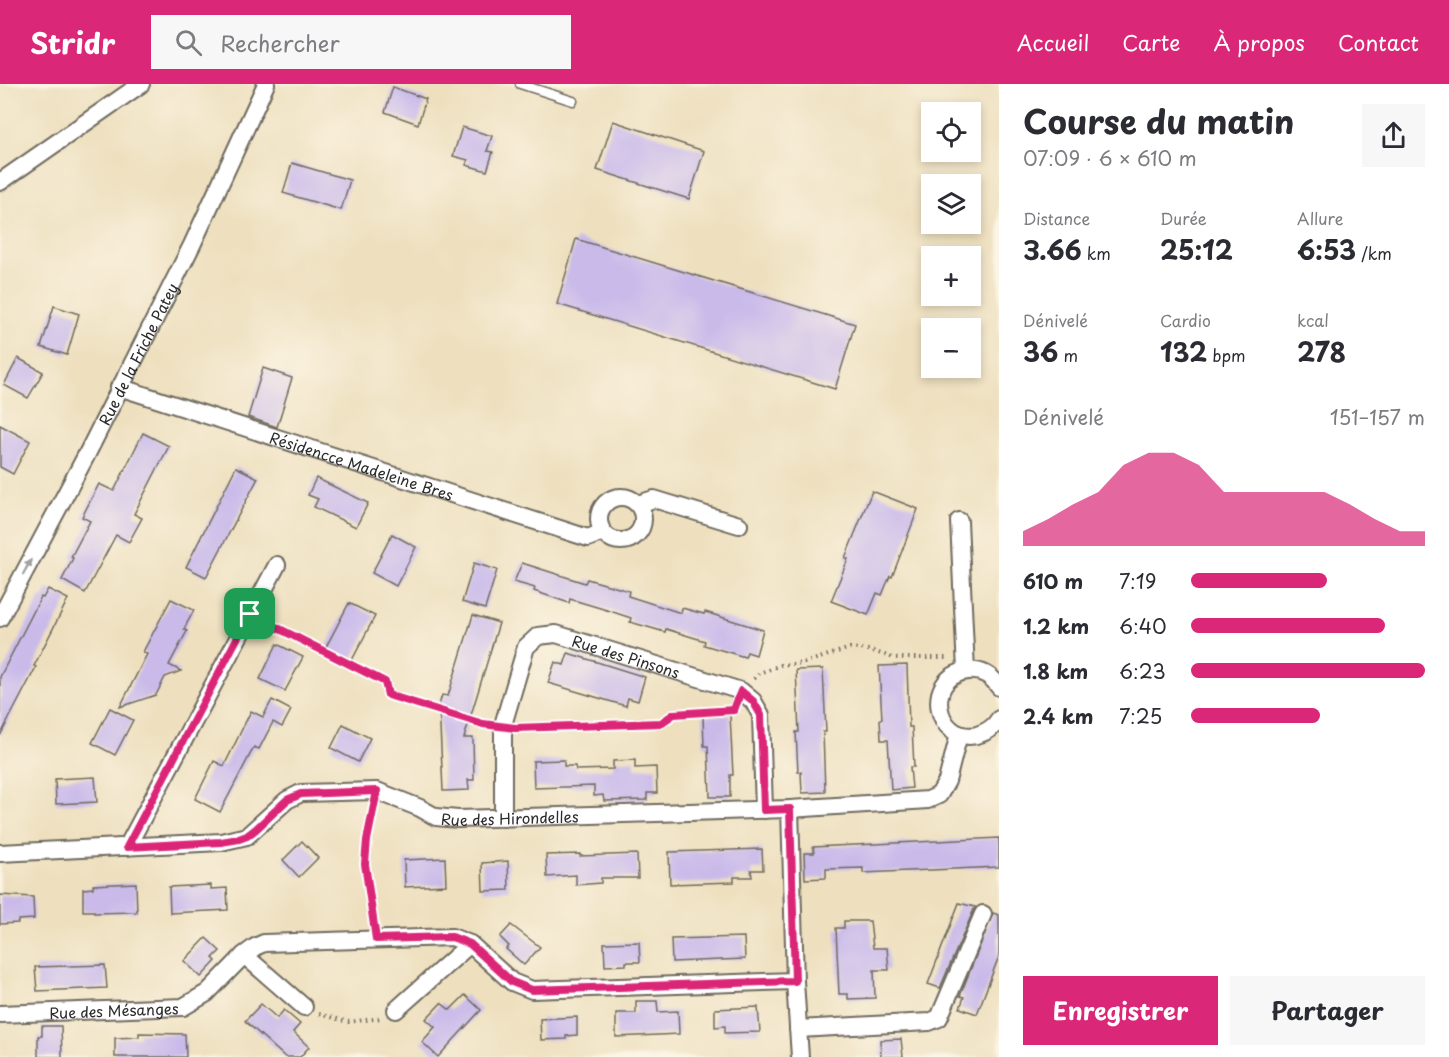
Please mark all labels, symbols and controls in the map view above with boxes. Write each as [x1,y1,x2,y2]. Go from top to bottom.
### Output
search box [151,15,571,69]
text: Stridr [30,21,115,64]
icon: search [172,26,205,59]
text: Rechercher [220,26,340,59]
text: Accueil [1017,26,1089,58]
text: Carte [1122,26,1180,58]
text: À propos [1213,26,1305,58]
text: Contact [1338,26,1419,58]
text: Course du matin [1023,95,1294,145]
map controls [921,102,981,378]
button: locate [921,102,981,162]
button: share [1362,104,1425,167]
text: 07:09 · 6 × 610 m [1023,143,1197,173]
button: layers [921,174,981,234]
text: Distance [1023,206,1090,230]
text: Durée [1160,206,1207,230]
text: Allure [1297,206,1344,230]
text: 3.66 [1023,230,1082,269]
text: 25:12 [1160,230,1233,269]
text: 6:53 [1297,230,1356,269]
text: km [1082,241,1111,265]
text: /km [1356,241,1392,265]
button: + [921,246,981,306]
street label: Rue de la Friche Patey [92,278,183,429]
text: Dénivelé [1023,308,1088,332]
text: Cardio [1160,308,1211,332]
text: kcal [1297,308,1329,332]
button: − [921,318,981,378]
text: 36 [1023,332,1058,371]
text: 132 [1160,332,1207,371]
text: 278 [1297,332,1346,371]
text: m [1058,343,1078,367]
text: bpm [1207,343,1246,367]
text: Dénivelé [1023,402,1104,432]
text: 151–157 m [1330,402,1425,432]
street label: Résidencce Madeleine Bres [267,425,457,506]
one-way arrow [23,558,32,575]
text: 610 m [1023,566,1083,596]
text: 7:19 [1119,566,1156,596]
pin [224,588,275,639]
icon: arrive [233,597,266,630]
text: 1.2 km [1023,611,1089,641]
text: 6:40 [1119,611,1167,641]
street label: Rue des Pinsons [569,628,683,683]
text: 1.8 km [1023,656,1088,686]
text: 6:23 [1119,656,1166,686]
text: 2.4 km [1023,701,1093,731]
text: 7:25 [1119,701,1162,731]
street label: Rue des Hirondelles [440,804,579,831]
button: Enregistrer [1023,976,1218,1045]
button: Partager [1230,976,1425,1045]
street label: Rue des Mésanges [49,996,179,1024]

